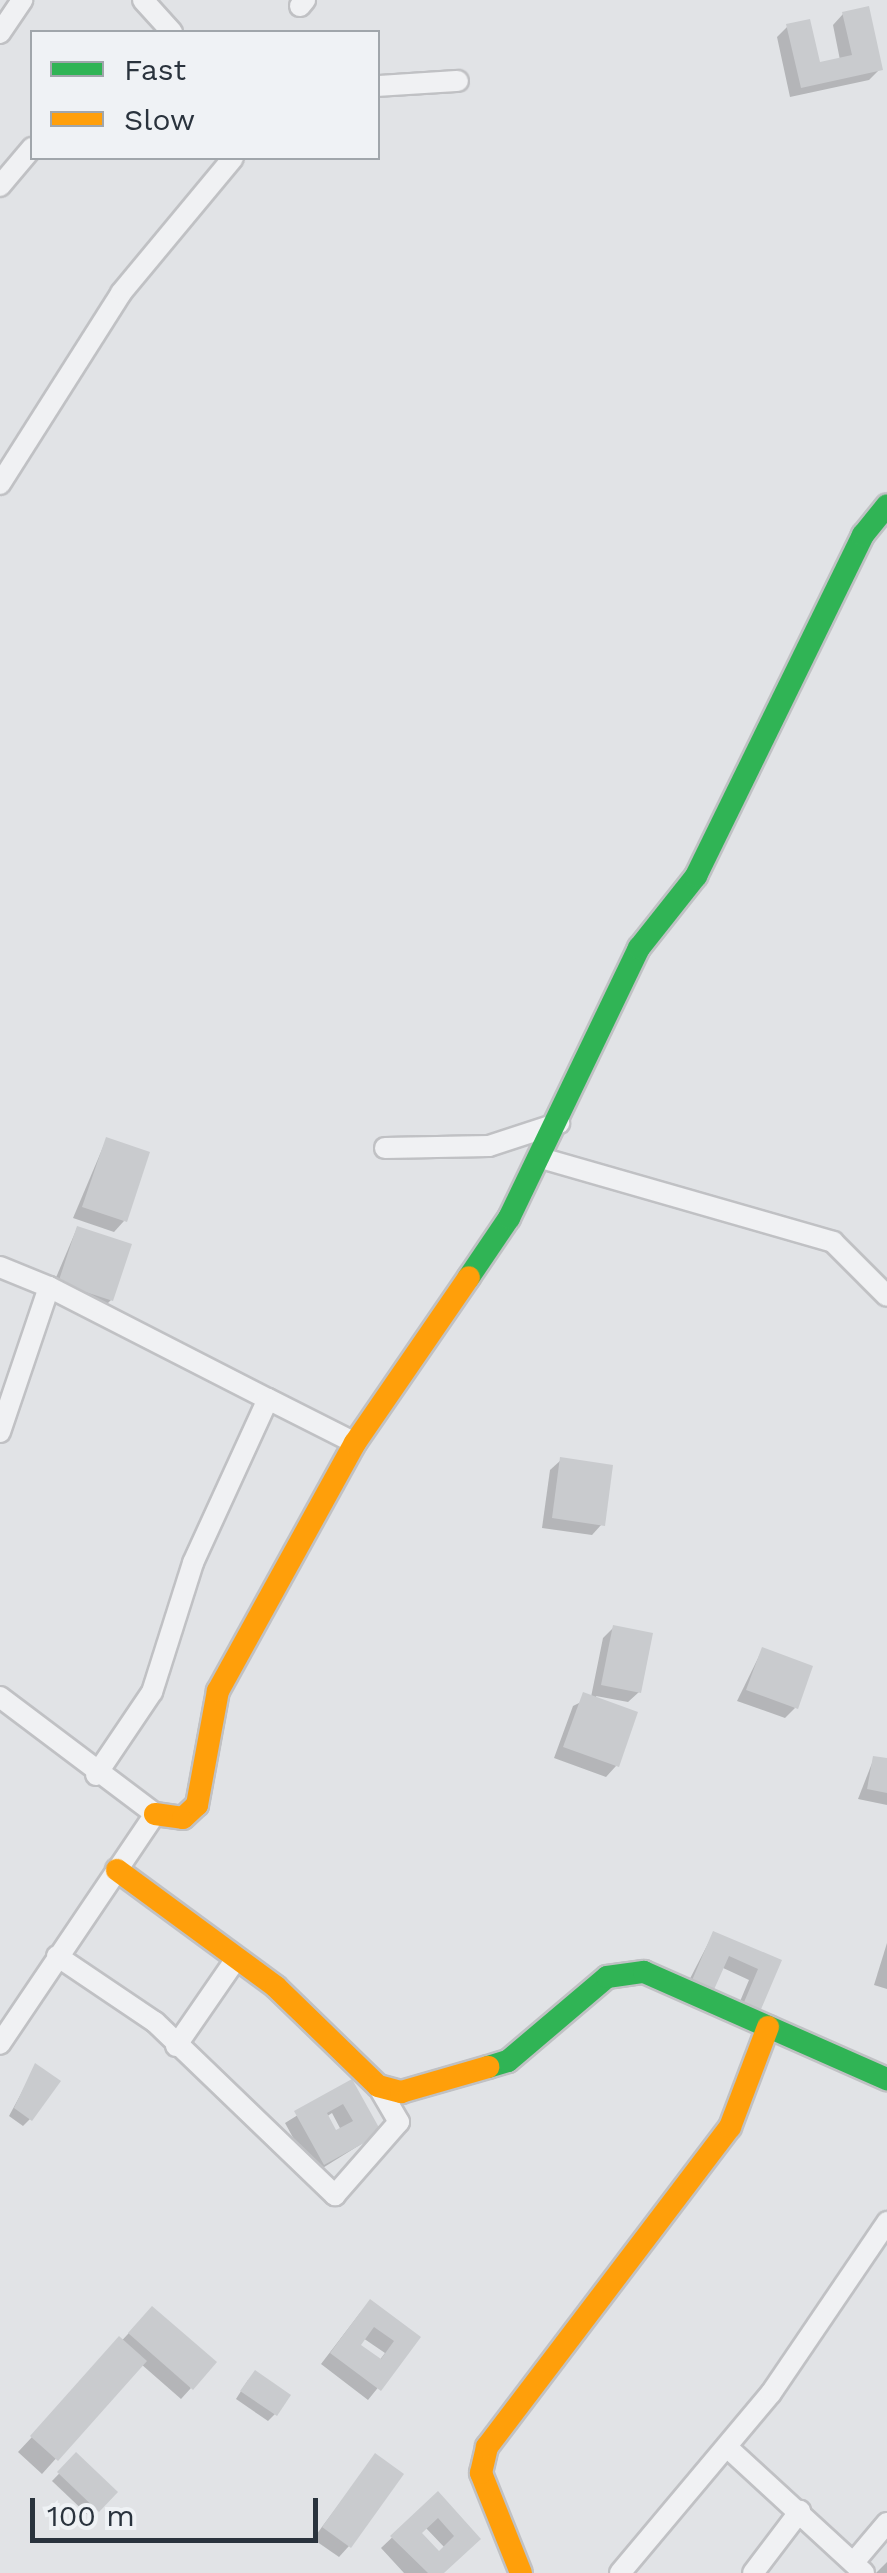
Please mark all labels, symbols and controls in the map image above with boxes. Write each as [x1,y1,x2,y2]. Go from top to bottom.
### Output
legend [30,30,380,160]
text: Fast [124,52,186,87]
text: Slow [124,102,195,137]
scale bar [35,2478,322,2540]
text: 100 m [47,2498,135,2533]

